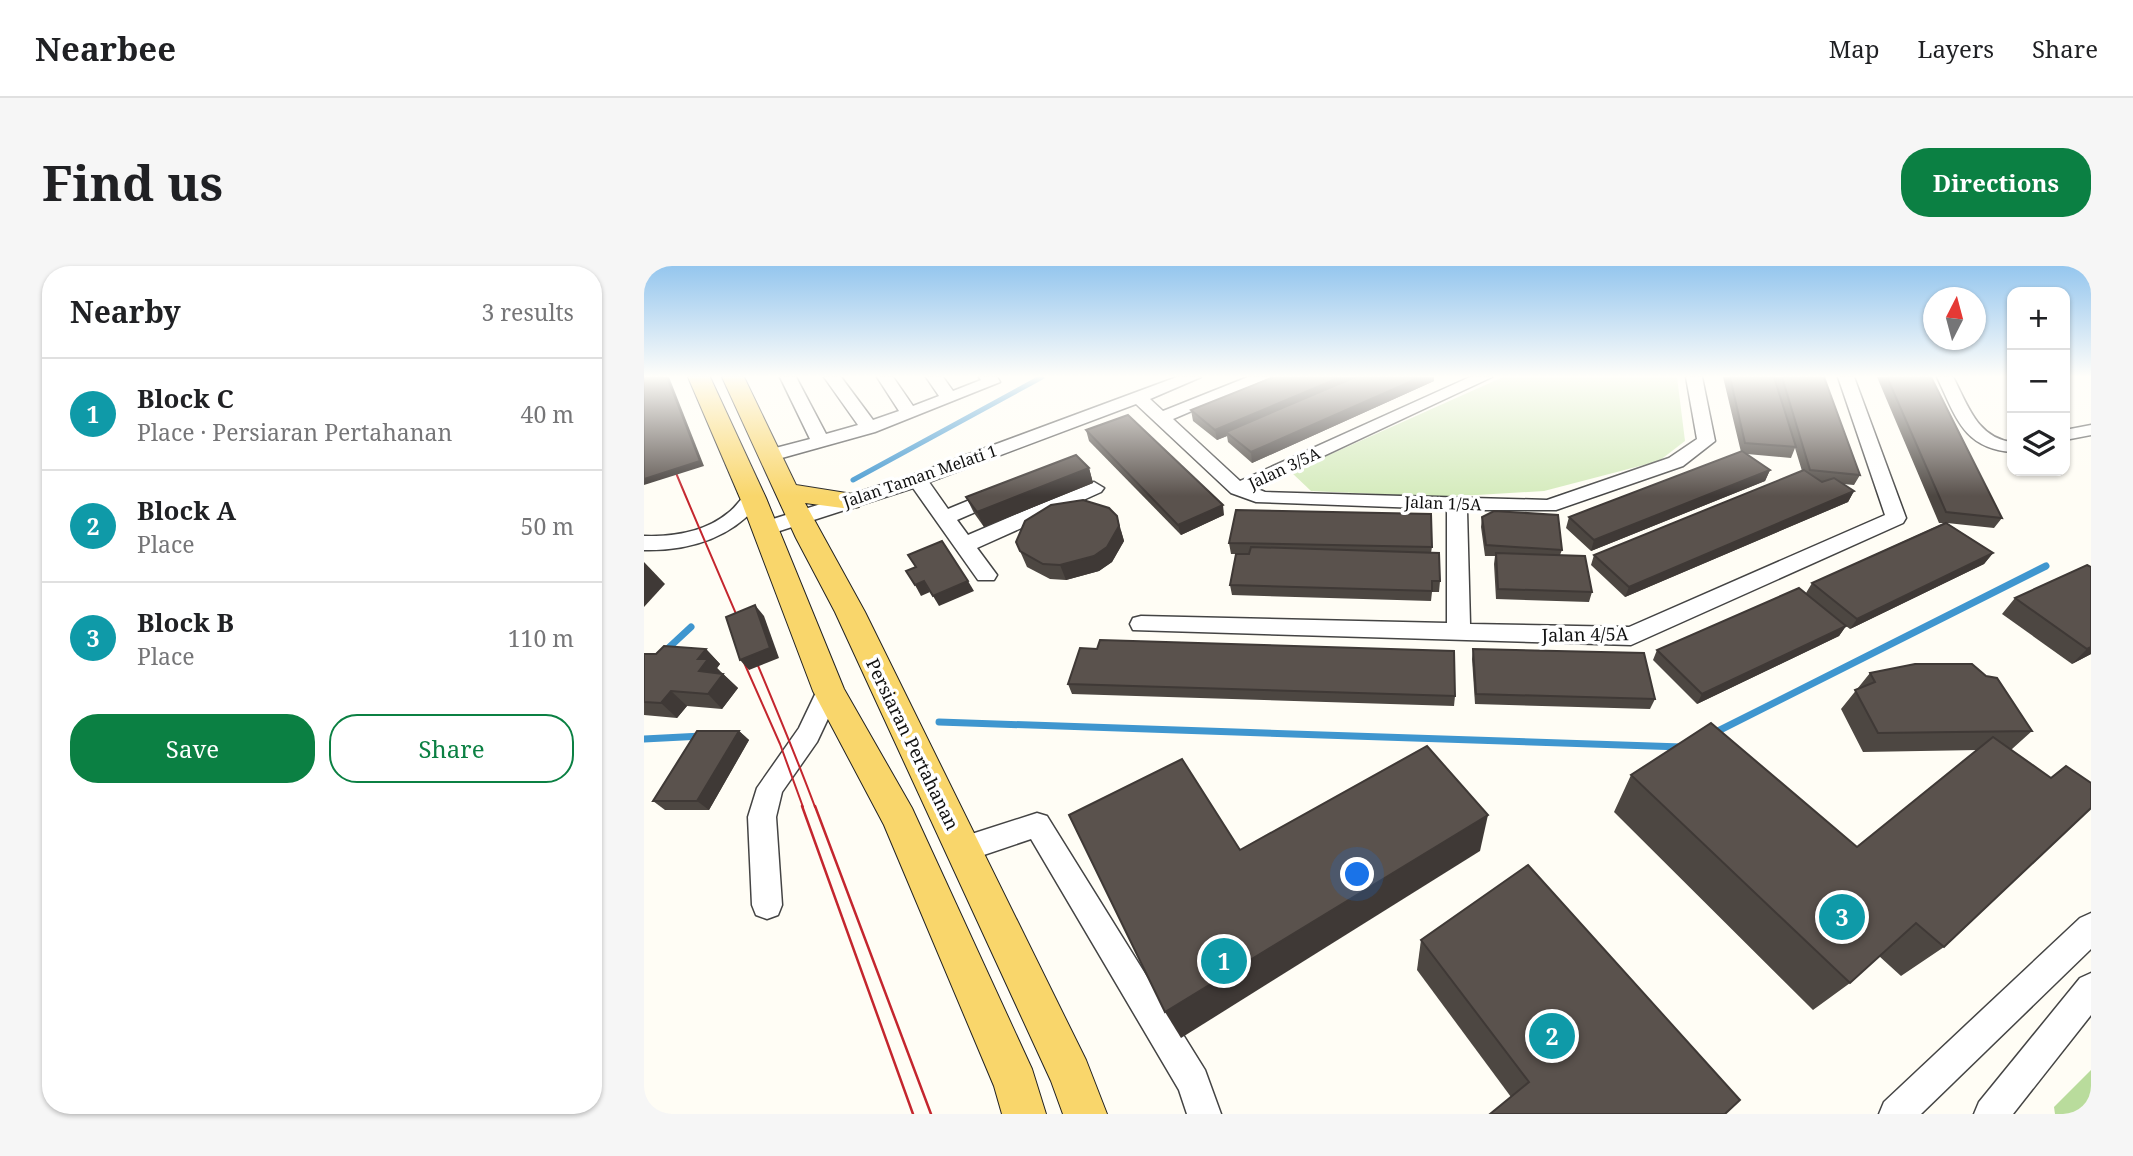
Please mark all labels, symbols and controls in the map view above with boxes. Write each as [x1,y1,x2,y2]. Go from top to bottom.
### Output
text: Nearbee [35,26,176,71]
text: Map [1829,32,1880,65]
text: Layers [1918,32,1994,65]
text: Share [2032,32,2098,65]
button: Directions [1901,148,2091,217]
text: Find us [42,149,223,215]
north arrow [1923,287,1986,350]
map controls [2007,287,2070,476]
button: + [2007,287,2070,350]
text: Nearby [70,291,181,332]
text: 3 results [481,296,574,328]
button: − [2007,350,2070,413]
text: Block C [137,380,234,416]
text: 1 [87,398,100,430]
text: 40 m [521,398,574,430]
button: layers [2007,413,2070,476]
text: Place · Persiaran Pertahanan [137,416,452,448]
street label: Jalan Taman Melati 1 [839,439,1000,513]
street label: Jalan 3/5A [1244,441,1324,495]
street label: Jalan 1/5A [1403,491,1483,515]
text: Block A [137,492,236,528]
text: 2 [87,510,100,542]
text: 50 m [521,510,574,542]
text: Place [137,528,195,560]
text: Block B [137,604,234,640]
street label: Jalan 4/5A [1541,621,1629,647]
text: 3 [87,622,100,654]
text: 110 m [508,622,574,654]
text: Place [137,640,195,672]
street label: Persiaran Pertahanan [861,654,965,834]
button: Save [70,714,315,783]
button: Share [329,714,574,783]
your location [1340,857,1374,891]
pin: 3 [1819,891,1865,943]
pin: 1 [1201,935,1247,987]
pin: 2 [1529,1010,1575,1062]

